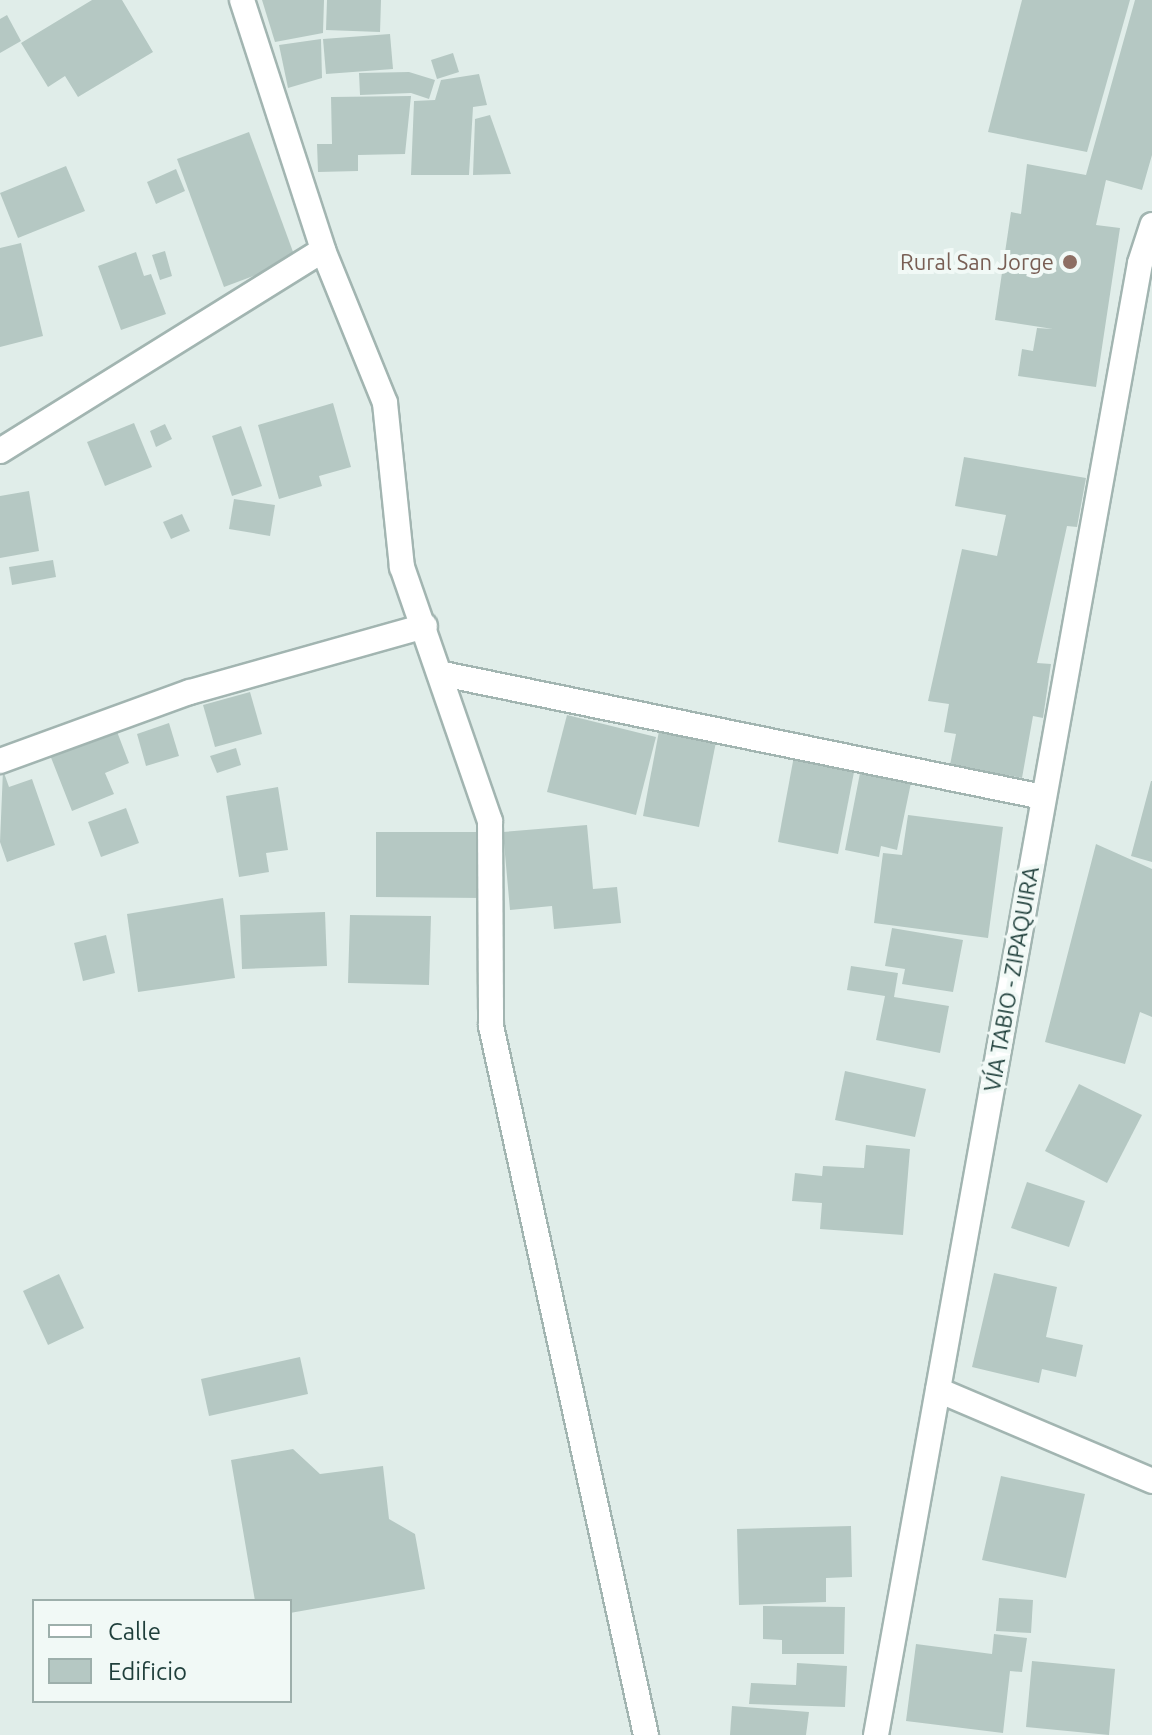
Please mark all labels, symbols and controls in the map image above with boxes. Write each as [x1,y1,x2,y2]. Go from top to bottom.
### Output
place label: Rural San Jorge [900,249,1054,275]
marker: Rural San Jorge [1061,253,1079,271]
street label: VÍA TABIO - ZIPAQUIRA [978,864,1044,1094]
legend [32,1599,292,1703]
text: Calle [108,1618,161,1645]
text: Edificio [108,1658,187,1685]

